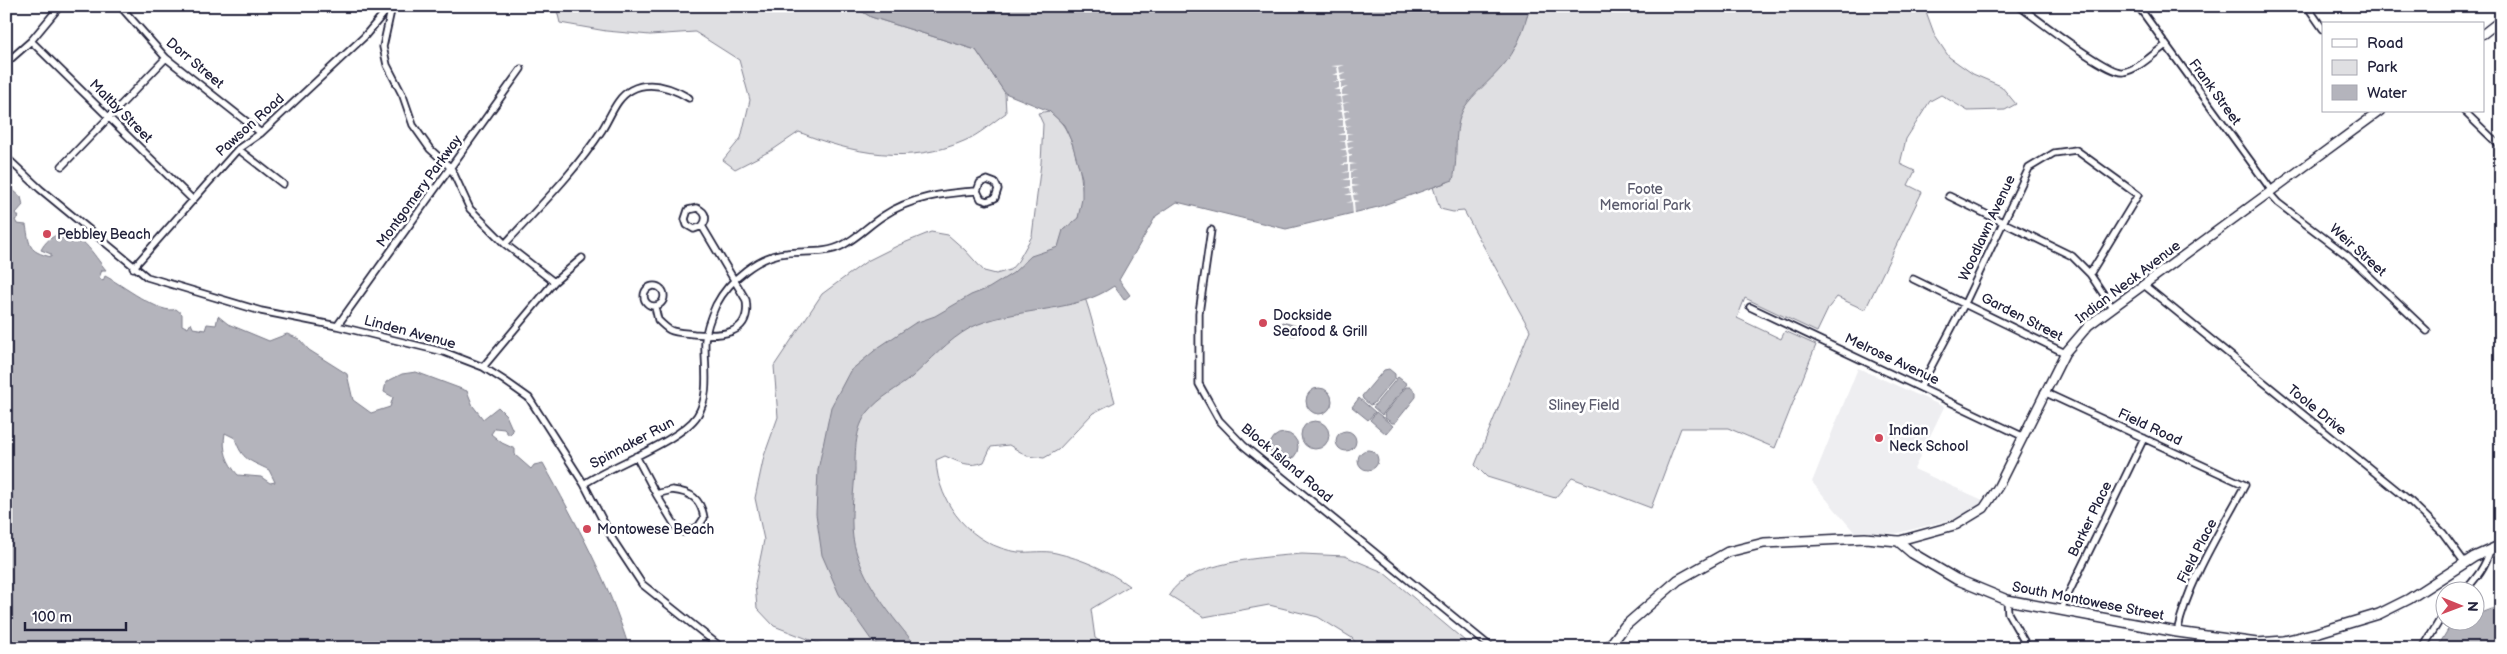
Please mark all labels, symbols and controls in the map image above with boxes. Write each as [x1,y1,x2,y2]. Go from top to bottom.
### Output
legend [2322,22,2484,112]
street label: Dorr Street [163,34,228,92]
text: Road [2367,34,2403,53]
street label: Frank Street [2185,56,2245,129]
text: Park [2367,58,2398,77]
street label: Maltby Street [86,76,157,147]
text: Water [2367,84,2407,103]
street label: Pawson Road [212,90,288,160]
street label: Montgomery Parkway [373,131,466,250]
street label: Woodlawn Avenue [1955,172,2019,284]
park label: Foote Memorial Park [1599,181,1691,214]
street label: Weir Street [2326,220,2390,280]
place label: Pebbley Beach [57,226,151,243]
marker: Pebbley Beach [41,228,53,240]
street label: Indian Neck Avenue [2072,237,2184,327]
street label: Garden Street [1978,289,2066,345]
place label: Dockside Seafood & Grill [1273,307,1367,340]
street label: Linden Avenue [362,312,458,352]
marker: Dockside Seafood & Grill [1257,317,1269,329]
street label: Melrose Avenue [1842,330,1942,388]
street label: Toole Drive [2284,381,2350,439]
park label: Sliney Field [1548,397,1620,414]
street label: Field Road [2115,405,2185,449]
street label: Spinnaker Run [587,414,677,472]
street label: Block Island Road [1238,420,1336,506]
place label: Indian Neck School [1889,422,1968,455]
marker: Indian Neck School [1873,432,1885,444]
street label: Barker Place [2064,478,2116,560]
street label: Field Place [2173,516,2221,586]
place label: Montowese Beach [597,521,715,538]
marker: Montowese Beach [581,523,593,535]
street label: South Montowese Street [2011,578,2166,624]
north arrow [2434,582,2484,632]
scale bar [25,599,126,631]
text: N [2464,601,2481,612]
text: 100 m [32,608,72,627]

